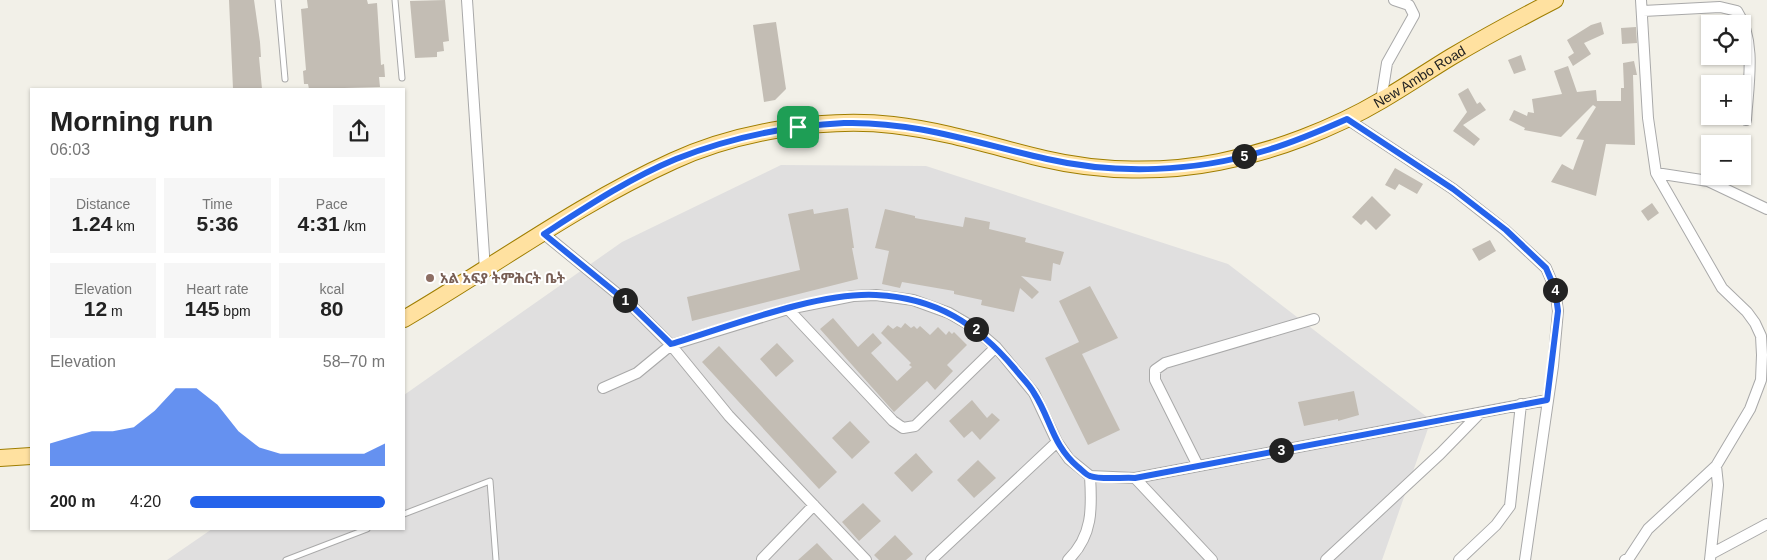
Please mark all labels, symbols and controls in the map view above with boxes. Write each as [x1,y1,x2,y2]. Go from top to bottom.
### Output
map controls [1701,15,1751,185]
button: locate [1701,15,1751,65]
street label: New Ambo Road [1371,42,1468,111]
button: + [1701,75,1751,125]
button: share [333,105,385,157]
text: Morning run [50,106,213,137]
pin [777,106,819,148]
icon: arrive [784,113,812,141]
button: − [1701,135,1751,185]
text: 06:03 [50,141,90,158]
pin: 5 [1232,144,1256,168]
text: 5 [1241,148,1248,164]
text: Distance [76,196,130,212]
text: Time [202,196,233,212]
text: Pace [316,196,348,212]
text: 1.24 [71,212,112,235]
text: 5:36 [196,212,239,235]
text: 4:31 [298,212,340,235]
text: km [112,218,135,234]
text: /km [340,218,366,234]
place label: አል አፍያ ትምሕርት ቤት [440,270,566,286]
marker: አል አፍያ ትምሕርት ቤት [424,272,436,284]
pin: 4 [1542,278,1568,302]
text: Elevation [74,281,132,297]
text: Heart rate [186,281,249,297]
text: kcal [319,281,344,297]
text: 4 [1552,282,1559,298]
pin: 1 [612,288,638,312]
text: 1 [622,292,629,308]
text: 12 [84,297,107,320]
text: 145 [184,297,219,320]
text: 80 [320,297,344,320]
text: m [107,303,123,319]
text: bpm [219,303,251,319]
pin: 2 [964,316,988,342]
text: 2 [973,321,980,337]
text: Elevation [50,353,116,370]
text: 58–70 m [323,353,385,370]
pin: 3 [1268,438,1294,462]
text: 3 [1278,442,1285,458]
text: 200 m [50,493,95,510]
text: 4:20 [130,493,161,510]

